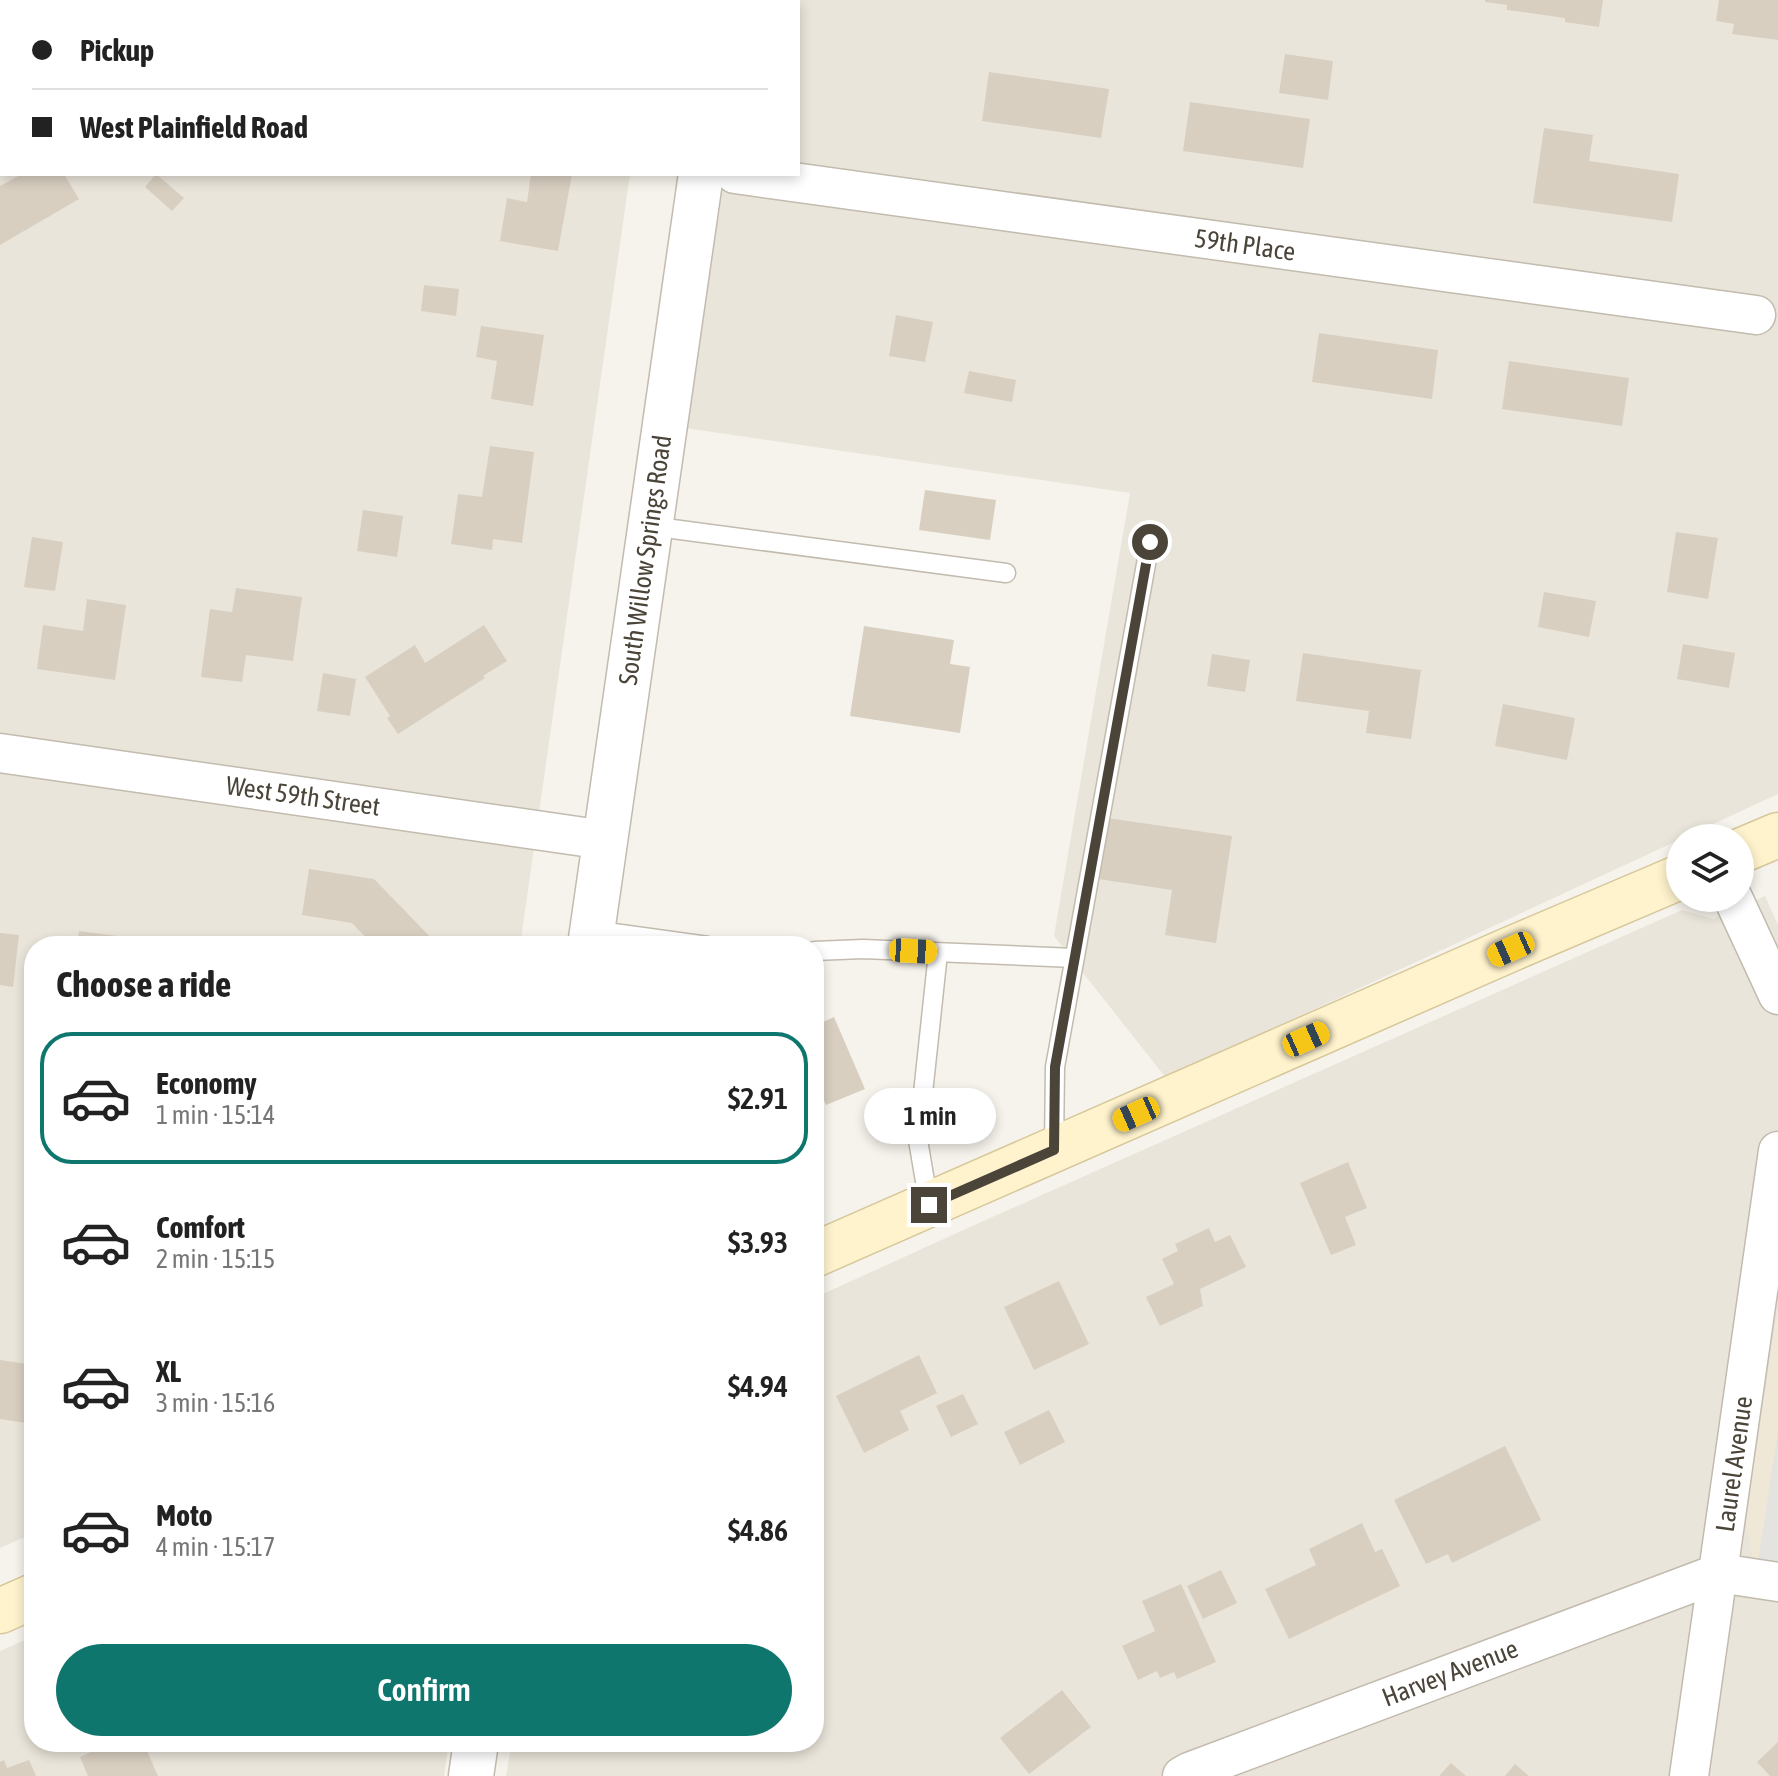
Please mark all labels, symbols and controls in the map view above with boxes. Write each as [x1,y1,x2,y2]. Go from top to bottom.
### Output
text: Pickup [80,33,154,67]
text: West Plainfield Road [80,110,308,144]
street label: 59th Place [1193,223,1297,267]
street label: South Willow Springs Road [613,433,677,687]
route start [1132,524,1168,560]
street label: West 59th Street [224,770,382,822]
map controls [1666,824,1754,912]
button: layers [1666,824,1754,912]
car [1484,928,1538,970]
car [888,938,938,964]
text: Choose a ride [56,963,231,1005]
car [1279,1018,1333,1060]
icon: car [60,1062,132,1134]
text: Economy [156,1066,257,1100]
text: $2.91 [728,1081,788,1115]
callout: 1 min [863,1089,995,1145]
car [1109,1093,1163,1135]
text: 1 min · 15:14 [156,1100,275,1130]
text: 1 min [903,1101,957,1131]
route end [911,1187,947,1223]
icon: car [60,1206,132,1278]
text: Comfort [156,1210,245,1244]
text: $3.93 [728,1225,788,1259]
text: 2 min · 15:15 [156,1244,275,1274]
icon: car [60,1350,132,1422]
text: XL [156,1354,181,1388]
text: $4.94 [728,1369,788,1403]
text: 3 min · 15:16 [156,1388,275,1418]
street label: Laurel Avenue [1710,1394,1758,1534]
icon: car [60,1494,132,1566]
text: Moto [156,1498,213,1532]
text: $4.86 [728,1513,788,1547]
text: 4 min · 15:17 [156,1532,275,1562]
street label: Harvey Avenue [1378,1633,1522,1713]
button: Confirm [56,1644,792,1736]

